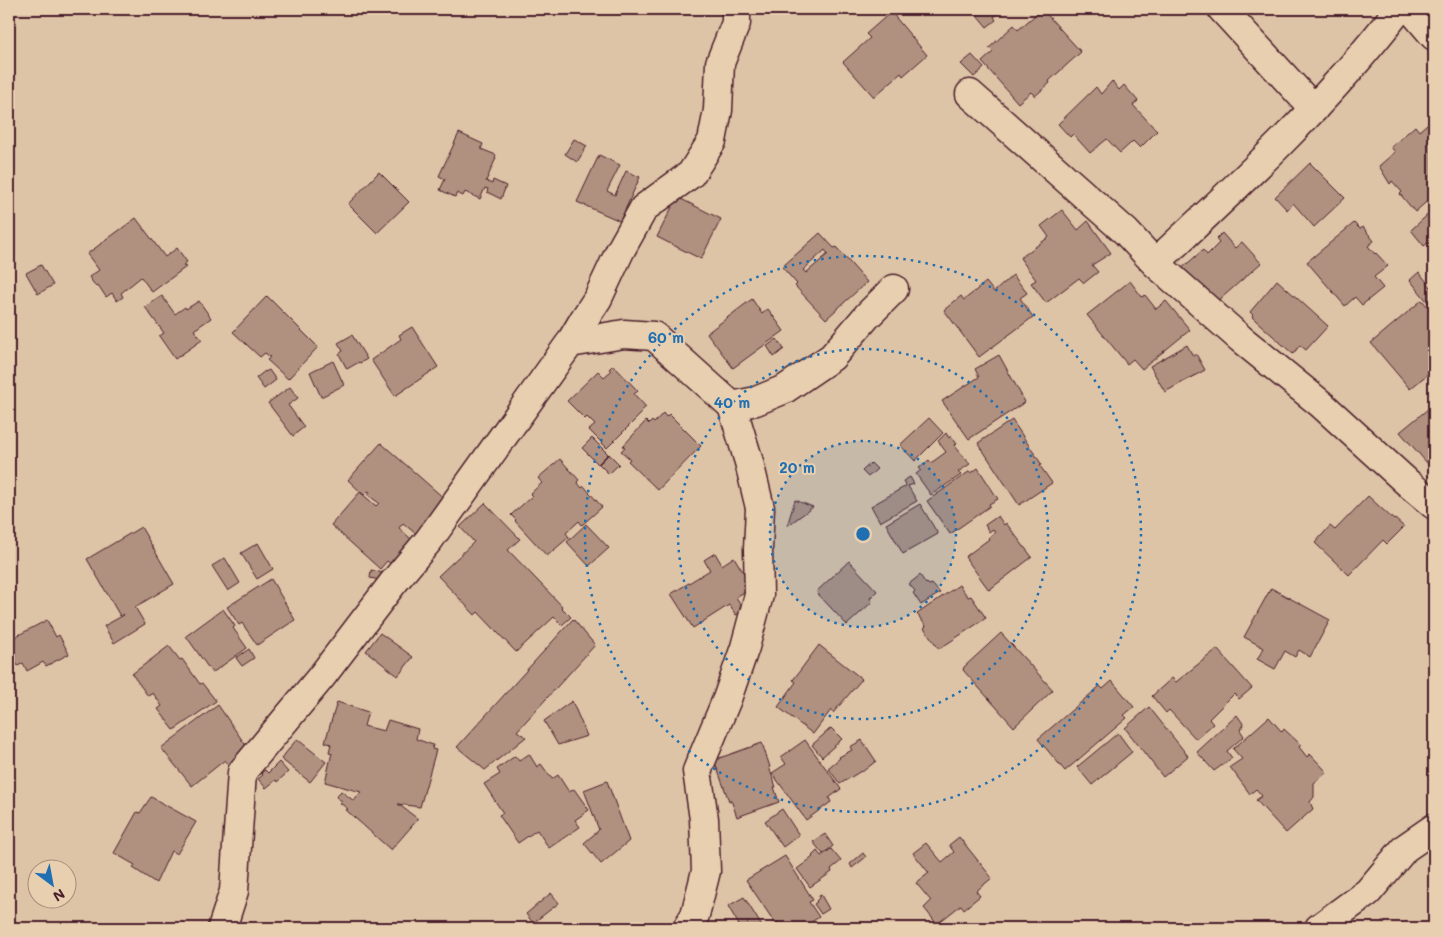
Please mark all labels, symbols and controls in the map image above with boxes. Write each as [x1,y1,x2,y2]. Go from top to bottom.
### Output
text: 60 m [648,327,684,347]
text: 40 m [714,392,750,412]
text: 20 m [779,457,815,477]
centre of rings [854,525,872,543]
north arrow [28,860,78,910]
text: N [50,885,69,906]

